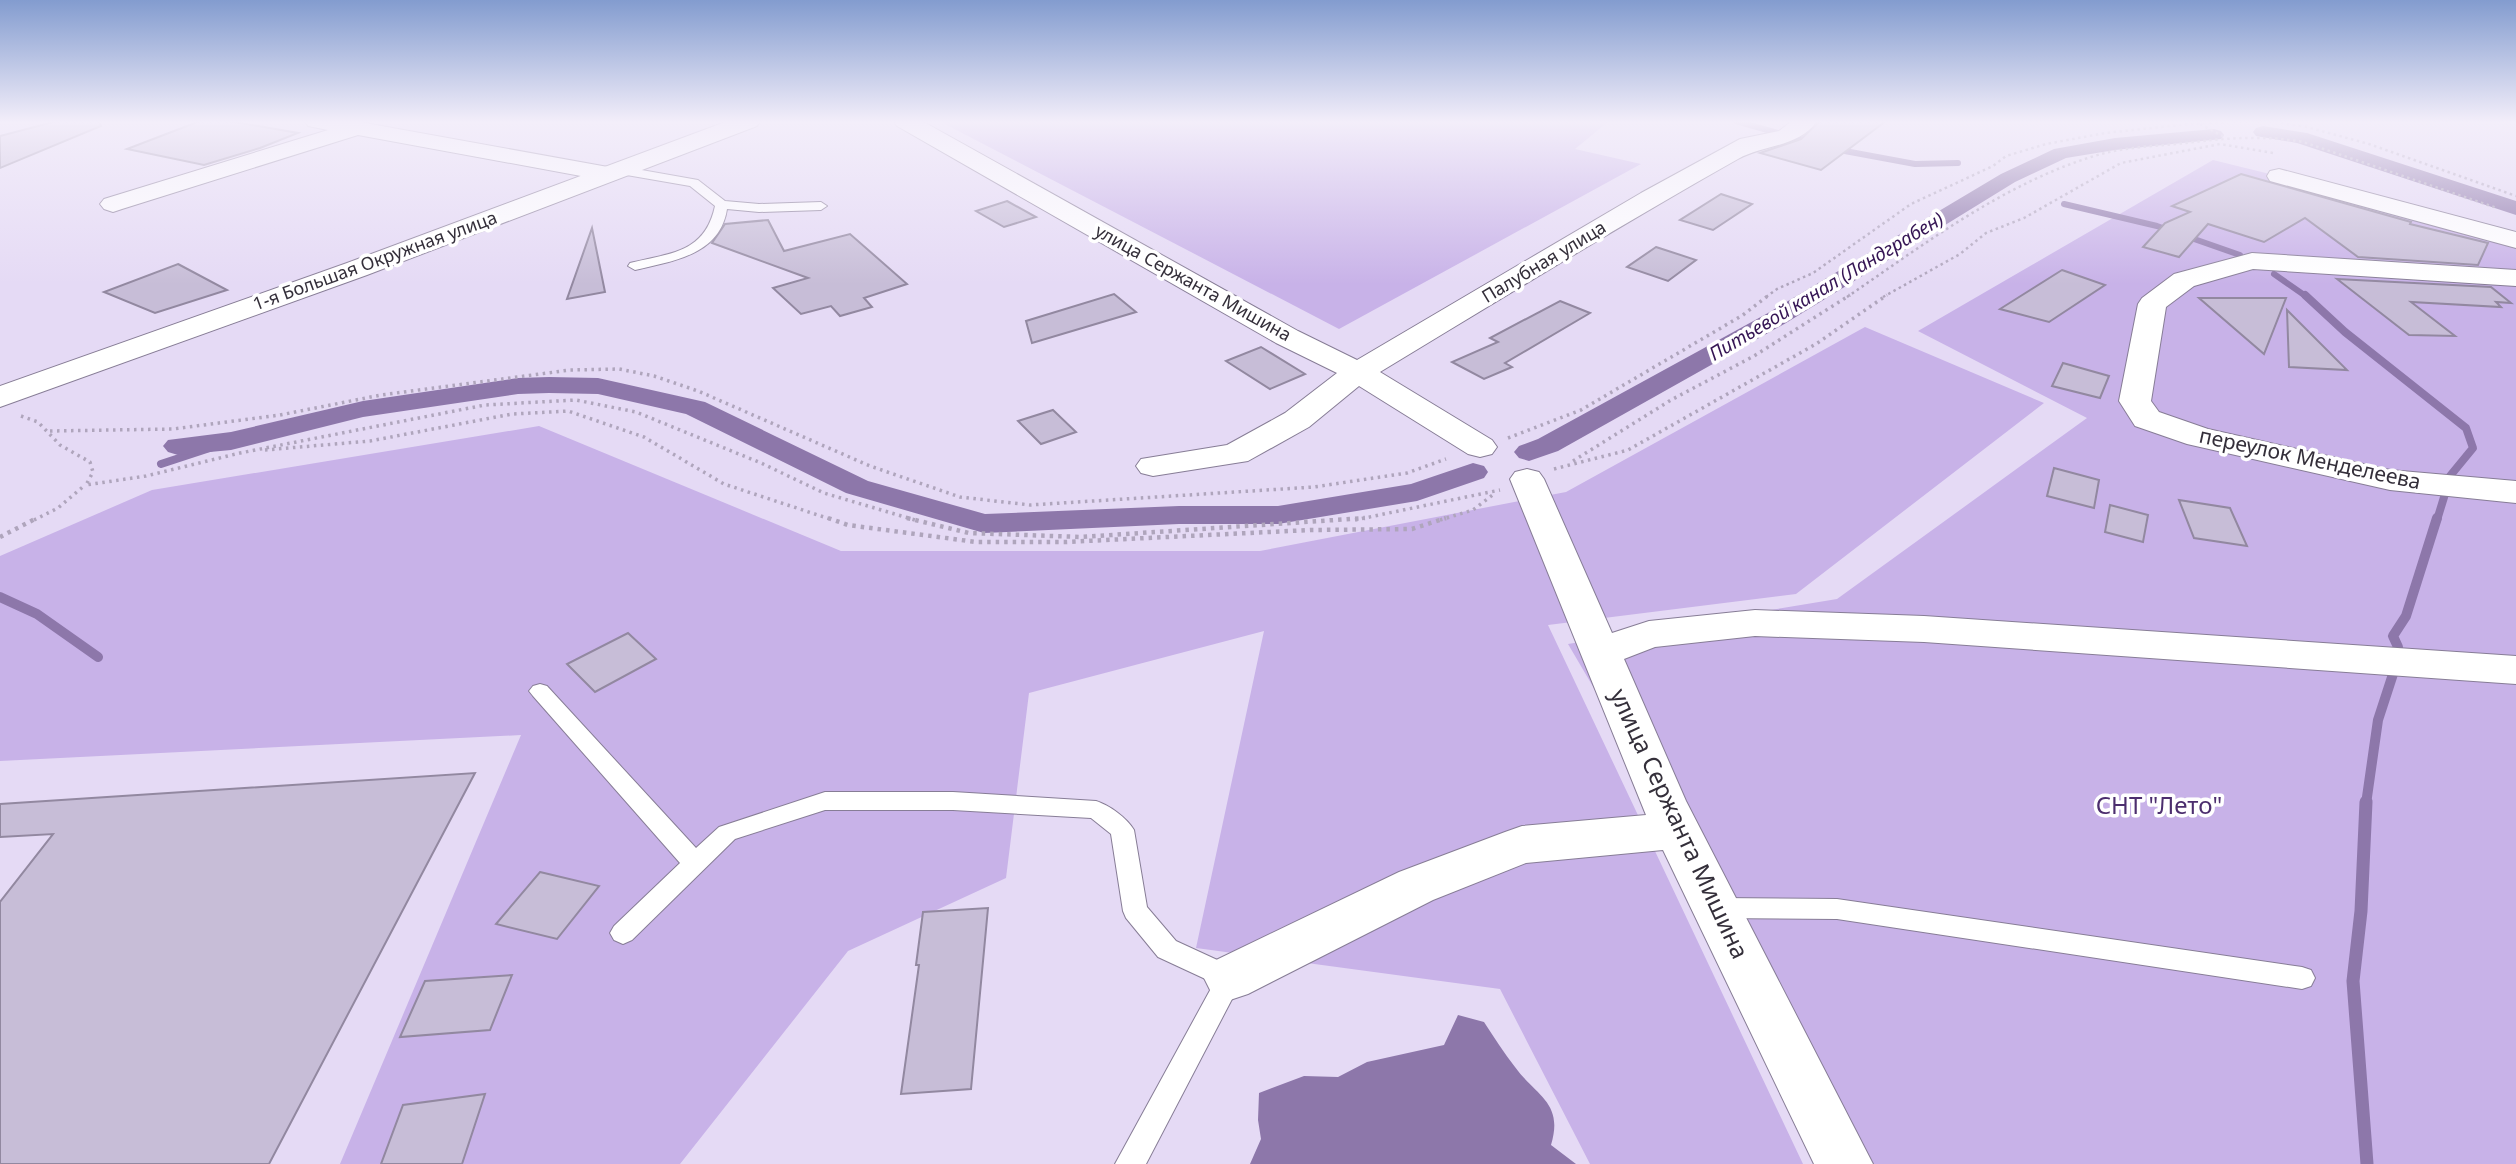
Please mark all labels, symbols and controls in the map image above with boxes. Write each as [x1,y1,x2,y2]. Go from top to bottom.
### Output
street label: 1-я Большая Окружная улица [249,205,500,315]
water label: Питьевой канал (Ландграбен) [1704,206,1948,366]
street label: Палубная улица [1477,215,1610,308]
street label: улица Сержанта Мишина [1091,218,1296,346]
street label: переулок Менделеева [2197,421,2424,495]
street label: улица Сержанта Мишина [1603,683,1758,964]
park label: СНТ "Лето" [2096,788,2222,821]

